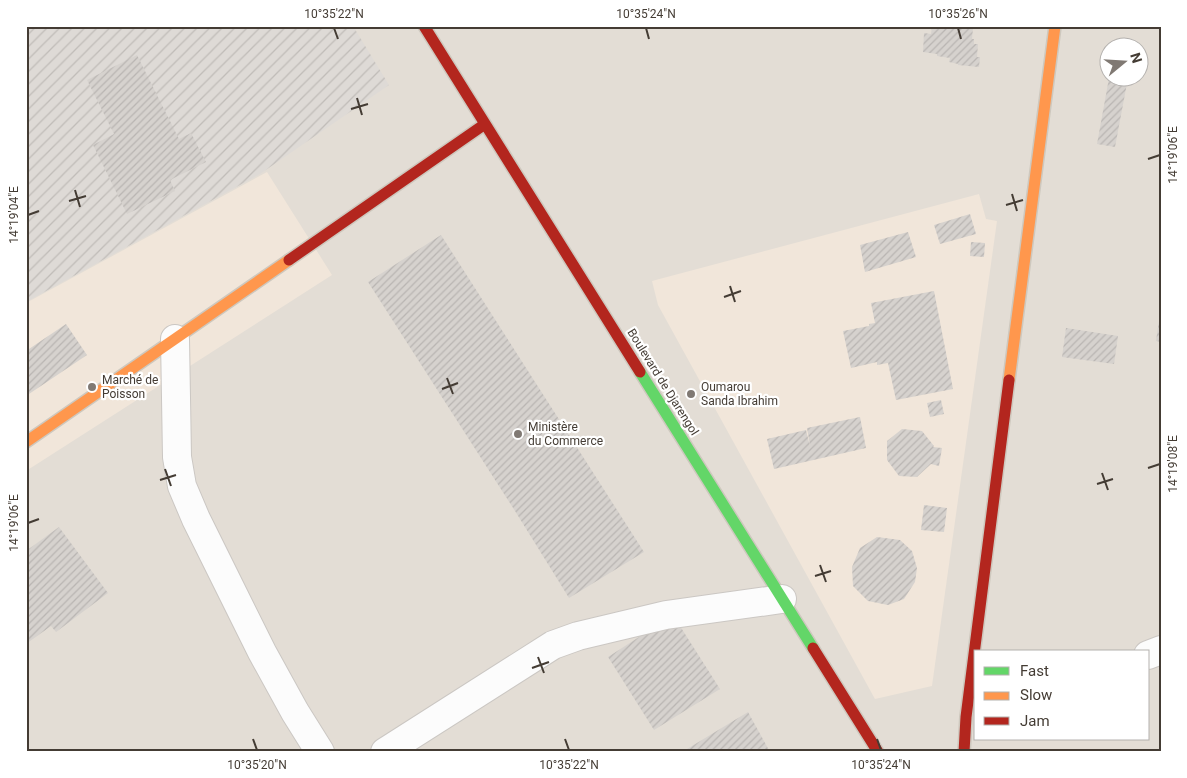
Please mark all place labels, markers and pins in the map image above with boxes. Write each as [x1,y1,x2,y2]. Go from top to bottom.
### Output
place label: Marché de Poisson [102,373,158,401]
place label: Oumarou Sanda Ibrahim [701,380,778,408]
marker: Marché de Poisson [86,381,98,393]
marker: Oumarou Sanda Ibrahim [685,388,697,400]
place label: Ministère du Commerce [528,420,603,448]
marker: Ministère du Commerce [512,428,524,440]

